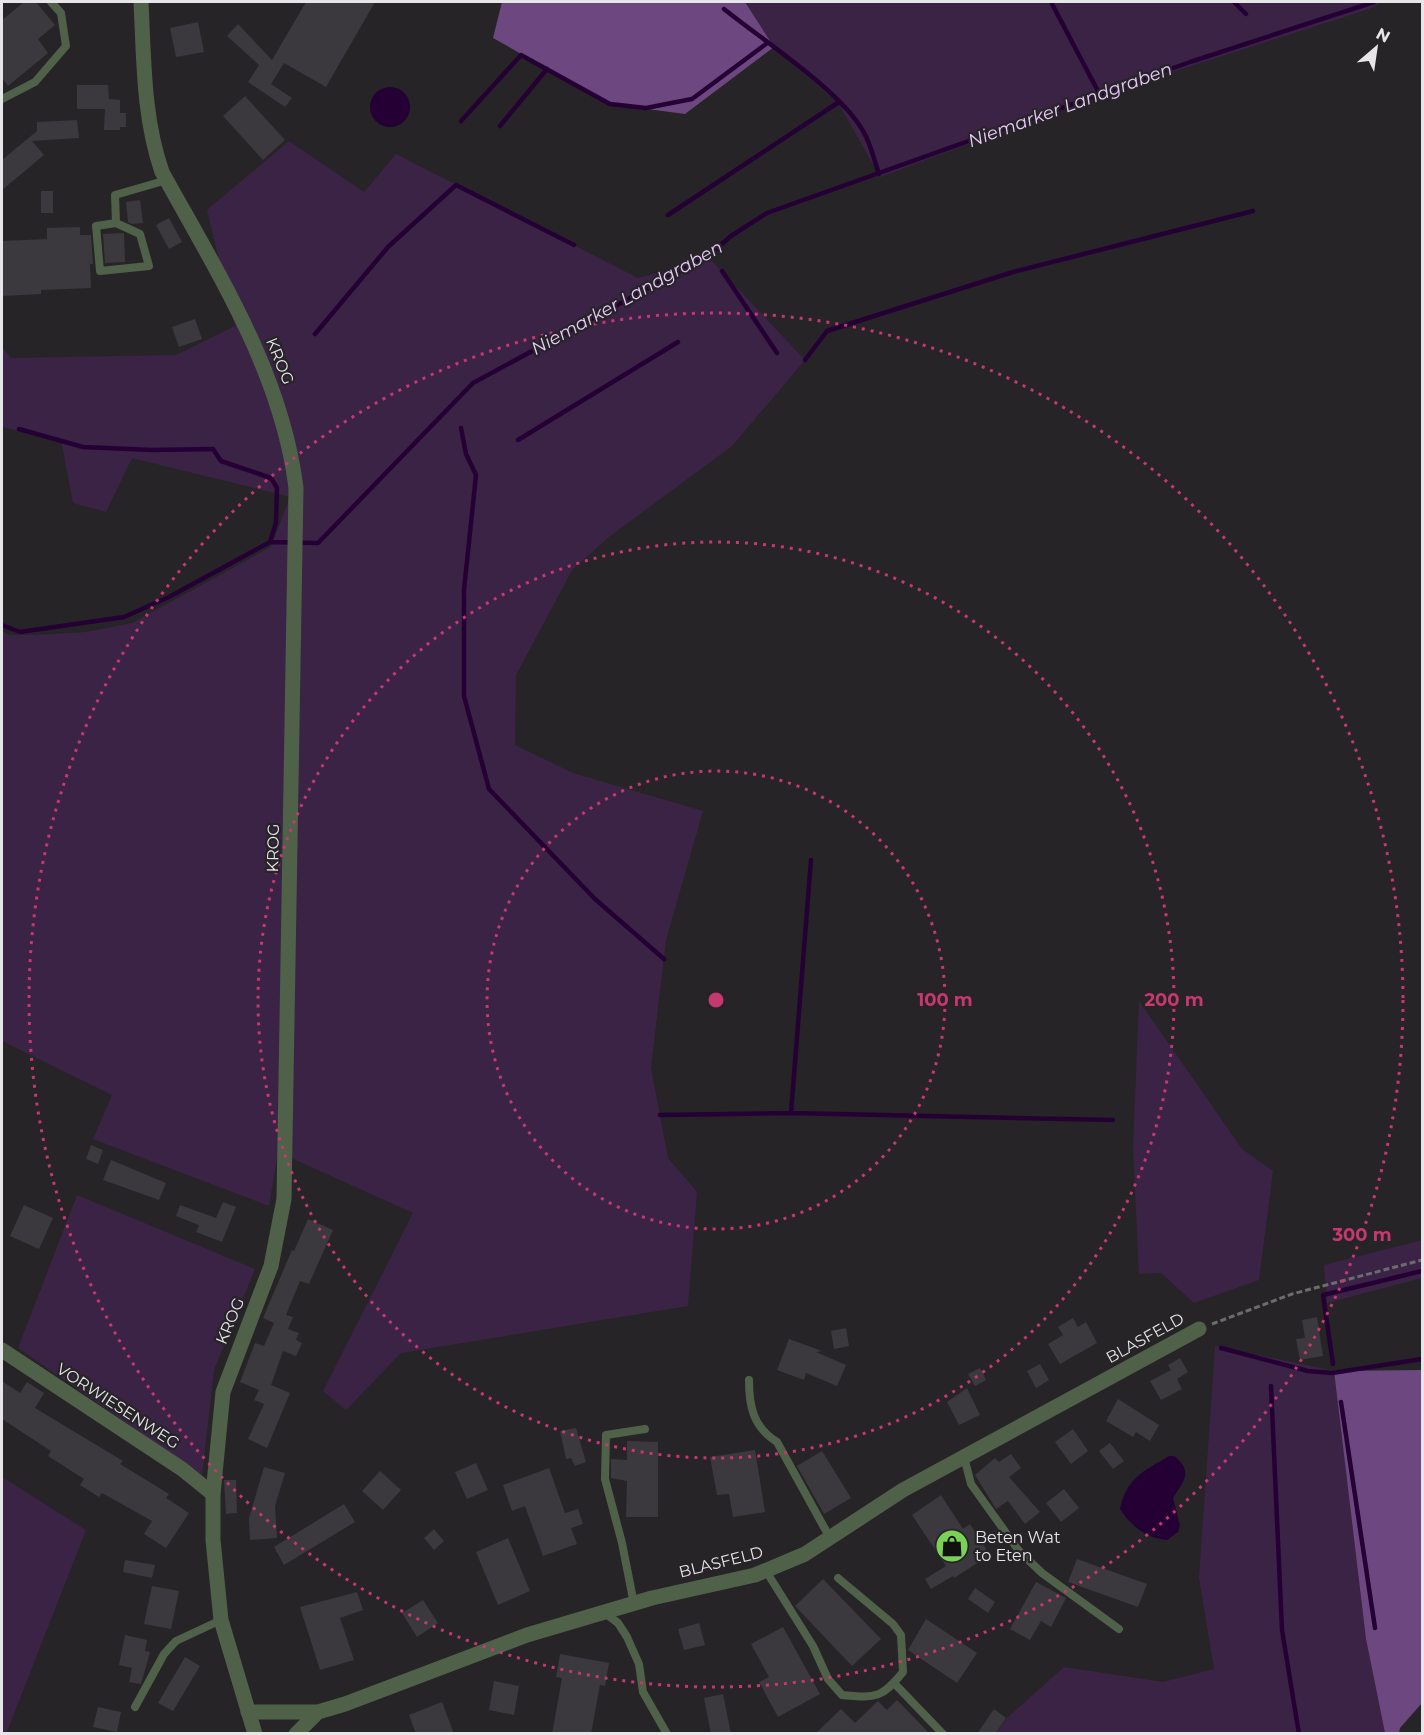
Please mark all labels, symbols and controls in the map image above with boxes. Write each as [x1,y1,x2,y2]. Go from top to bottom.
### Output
north arrow [1346,18,1406,78]
text: N [1373,24,1393,47]
water label: Niemarker Landgraben [965,58,1175,152]
water label: Niemarker Landgraben [527,236,727,360]
street label: KROG [262,335,298,387]
street label: KROG [263,823,283,873]
text: 100 m [917,989,973,1011]
text: 200 m [1144,989,1204,1011]
centre of rings [706,990,726,1010]
text: 300 m [1331,1224,1392,1246]
street label: KROG [212,1295,248,1347]
street label: BLASFELD [1103,1309,1187,1367]
street label: VORWIESENWEG [53,1359,183,1453]
shop icon: Beten Wat to Eten [934,1528,970,1564]
place label: Beten Wat to Eten [975,1528,1061,1565]
street label: BLASFELD [677,1542,765,1582]

